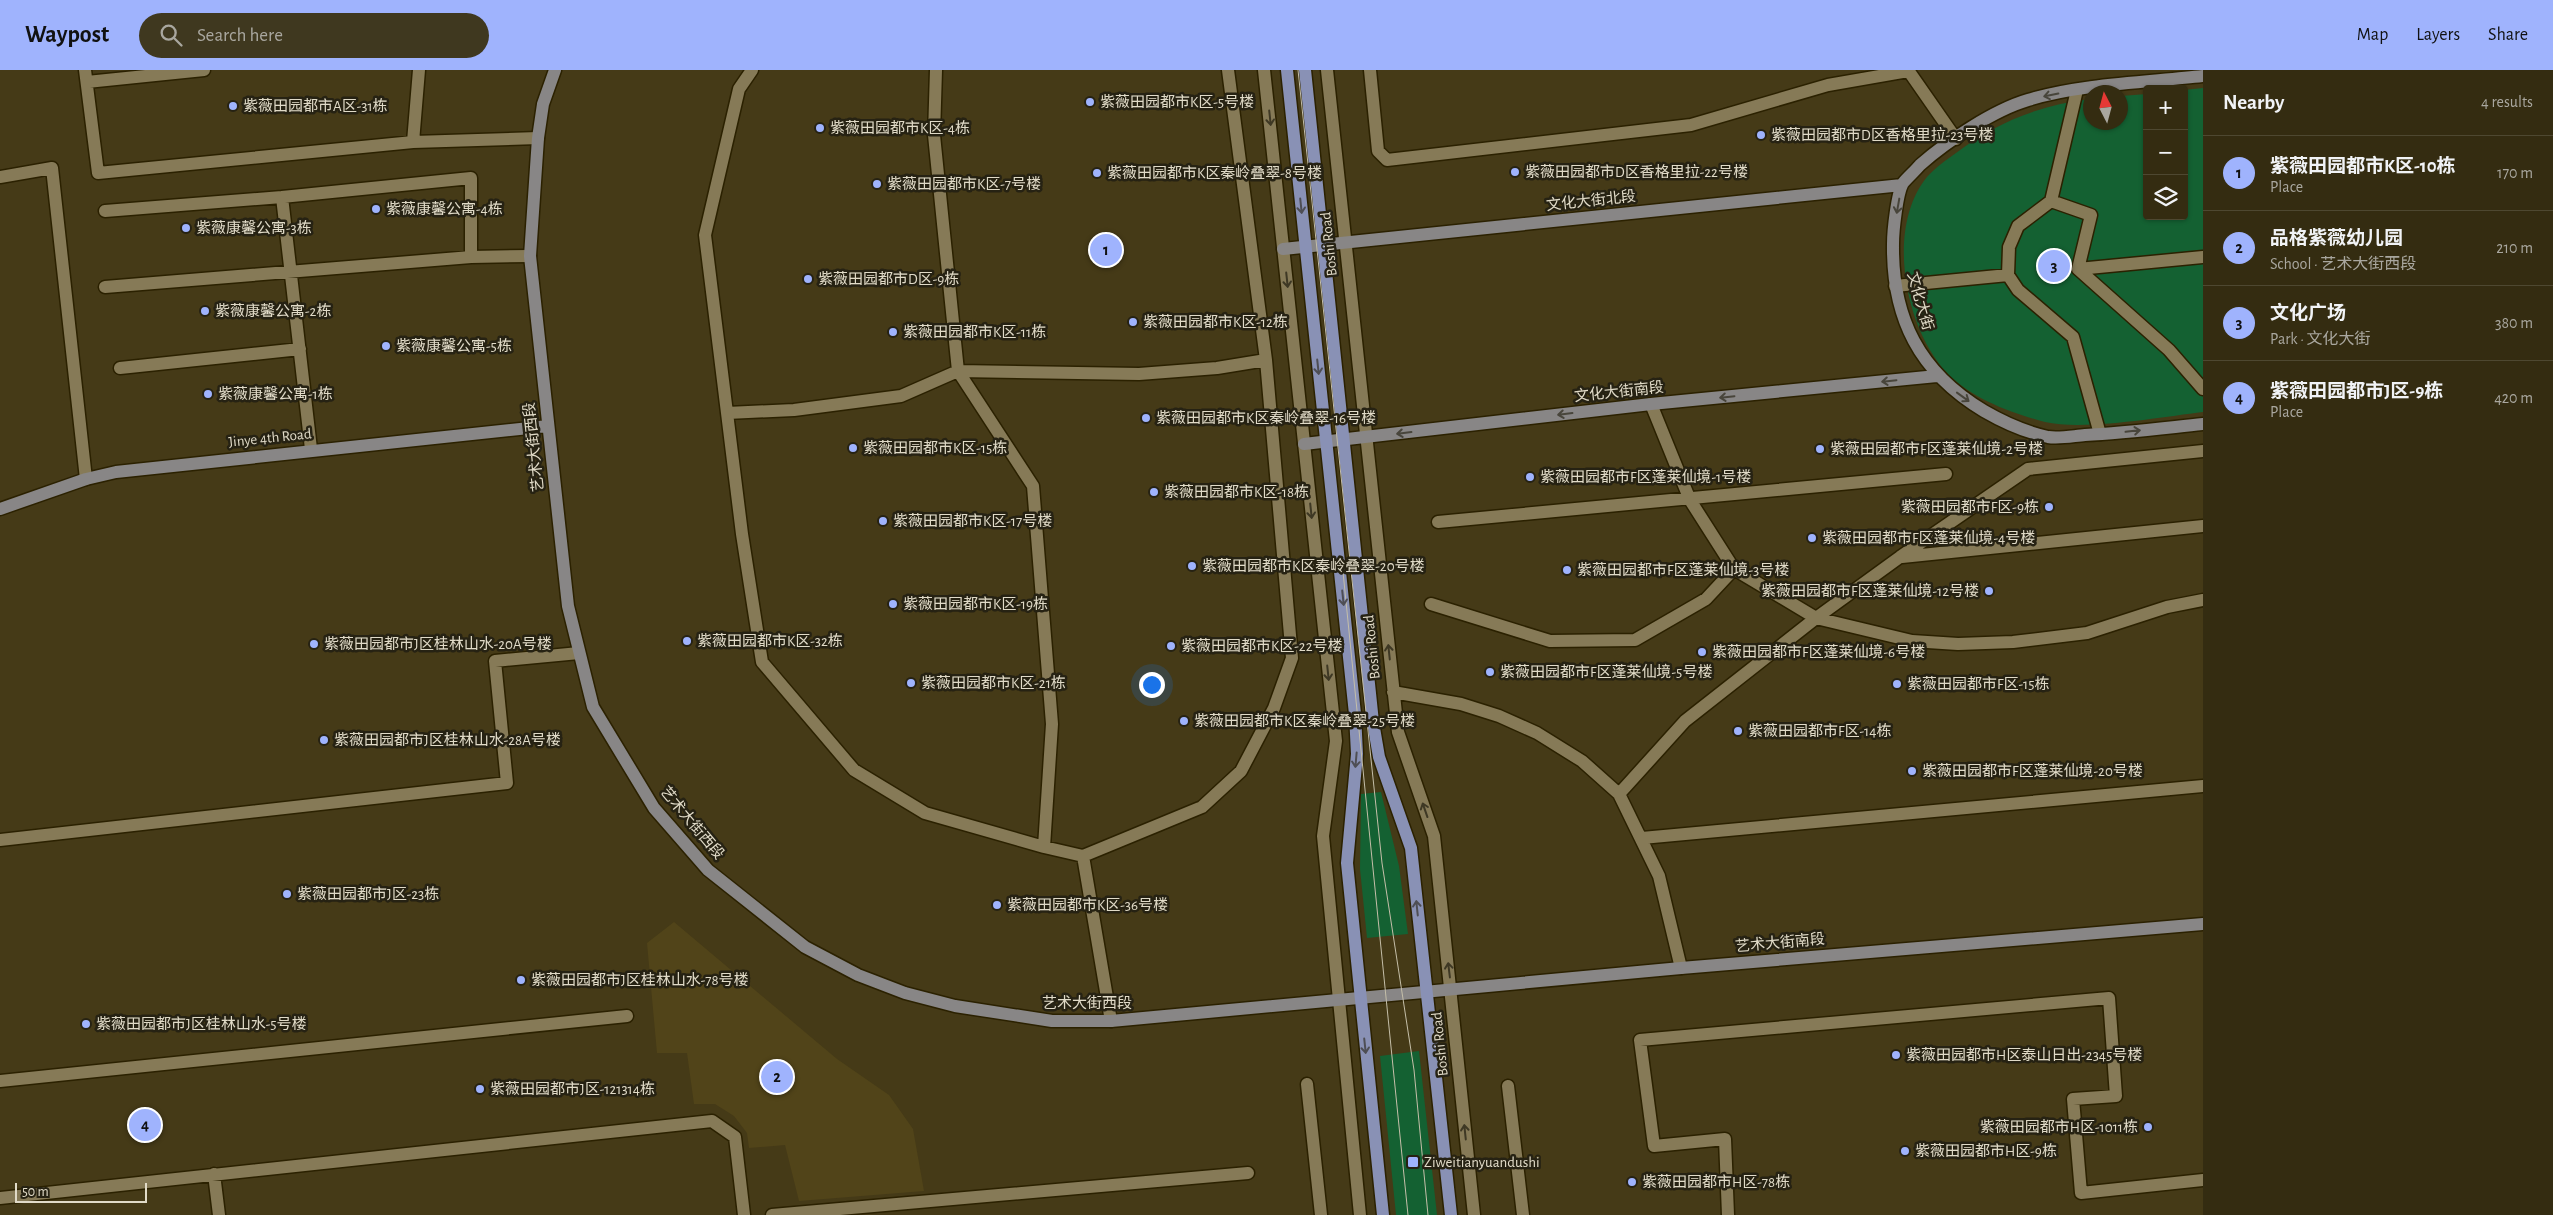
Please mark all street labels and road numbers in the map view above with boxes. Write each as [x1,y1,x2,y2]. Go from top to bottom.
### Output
street label: 文化大街北段 [1545,187,1637,213]
street label: Boshi Road [1318,211,1340,277]
street label: 文化大街 [1905,270,1937,332]
street label: 文化大街南段 [1573,378,1665,404]
street label: 艺术大街西段 [521,401,546,493]
street label: Jinye 4th Road [228,426,312,450]
street label: Boshi Road [1361,614,1383,680]
street label: 艺术大街西段 [657,783,727,862]
street label: 艺术大街南段 [1734,931,1825,954]
street label: 艺术大街西段 [1042,995,1132,1011]
street label: Boshi Road [1429,1011,1451,1077]

